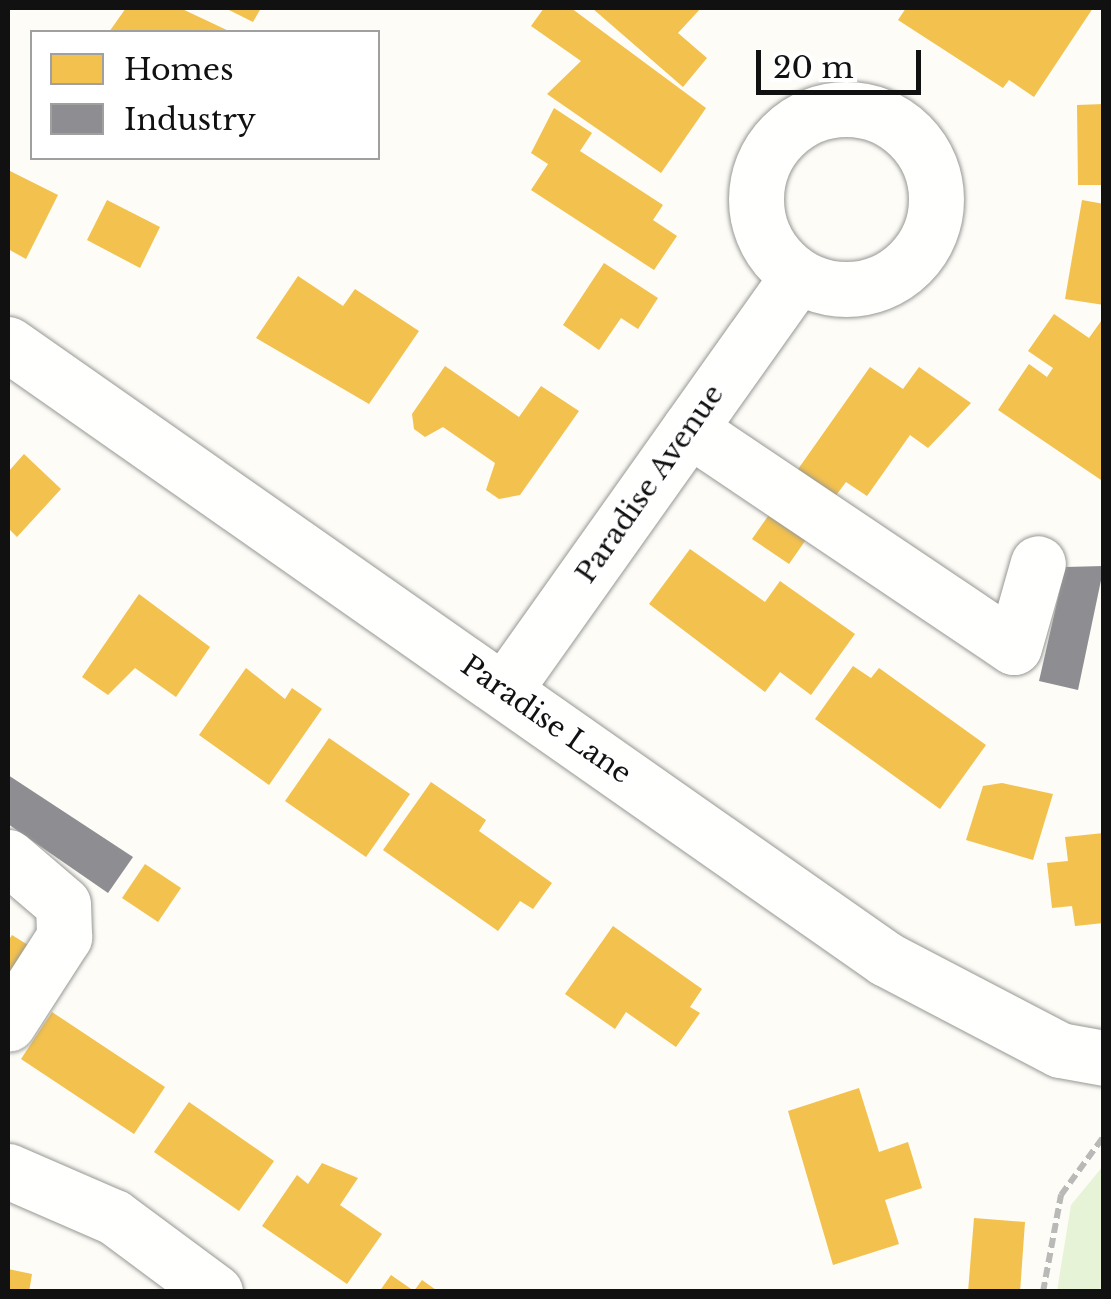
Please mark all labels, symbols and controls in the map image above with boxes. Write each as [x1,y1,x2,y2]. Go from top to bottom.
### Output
legend [30,30,380,160]
scale bar [761,30,926,92]
text: 20 m [773,49,854,86]
text: Homes [124,51,234,88]
text: Industry [124,101,256,138]
street label: Paradise Avenue [569,378,731,590]
street label: Paradise Lane [455,649,637,791]

